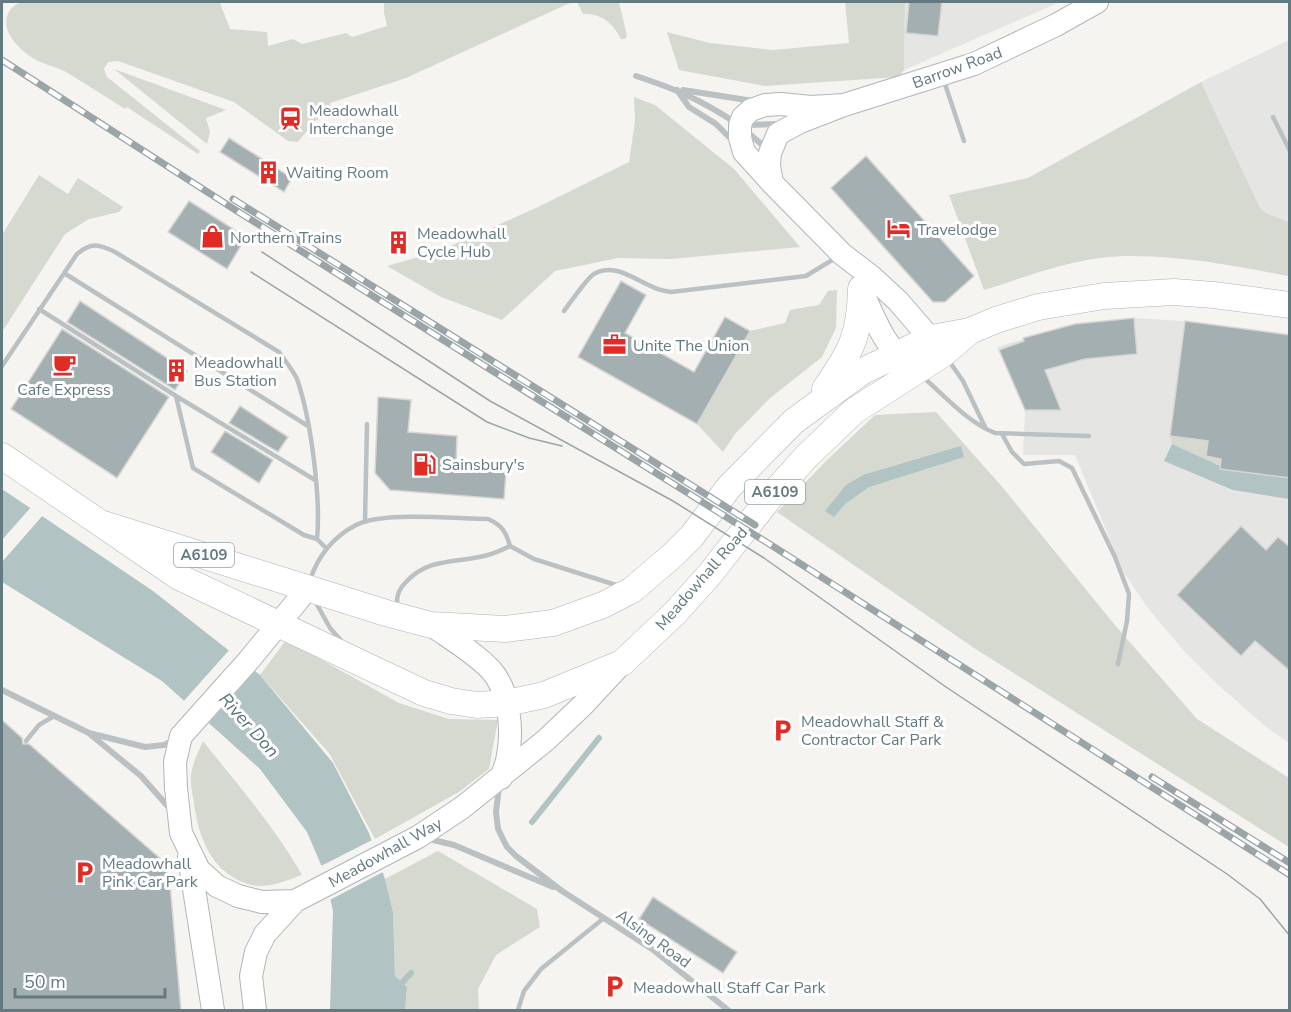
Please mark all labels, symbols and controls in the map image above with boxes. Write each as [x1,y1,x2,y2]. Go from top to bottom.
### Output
street label: Barrow Road [909,41,1005,94]
place label: Meadowhall Interchange [309,100,399,140]
station icon: Meadowhall Interchange [278,106,304,132]
building icon: Waiting Room [255,159,281,185]
place label: Waiting Room [286,162,389,184]
hotel icon: Travelodge [886,216,912,242]
place label: Travelodge [917,219,997,241]
place label: Meadowhall Cycle Hub [417,223,507,263]
shop icon: Northern Trains [199,224,225,250]
place label: Northern Trains [230,227,342,249]
building icon: Meadowhall Cycle Hub [386,229,412,255]
office icon: Unite The Union [602,332,628,358]
place label: Unite The Union [633,335,749,357]
cafe icon: Cafe Express [51,351,77,377]
place label: Meadowhall Bus Station [194,352,284,392]
building icon: Meadowhall Bus Station [163,358,189,384]
place label: Cafe Express [17,379,111,401]
fuel station icon: Sainsbury's [411,451,437,477]
place label: Sainsbury's [442,454,525,476]
road number: A6109 [745,480,805,504]
street label: Meadowhall Road [651,522,753,635]
road number: A6109 [174,543,234,567]
water label: River Don [213,687,285,763]
place label: Meadowhall Staff & Contractor Car Park [801,711,944,751]
parking icon: Meadowhall Staff & Contractor Car Park [770,717,796,743]
street label: Meadowhall Way [325,812,447,893]
place label: Meadowhall Pink Car Park [102,853,199,893]
parking icon: Meadowhall Pink Car Park [71,859,97,885]
street label: Alsing Road [612,904,695,973]
scale bar [15,961,165,999]
text: 50 m [24,970,66,994]
parking icon: Meadowhall Staff Car Park [602,974,628,1000]
place label: Meadowhall Staff Car Park [633,977,827,999]

